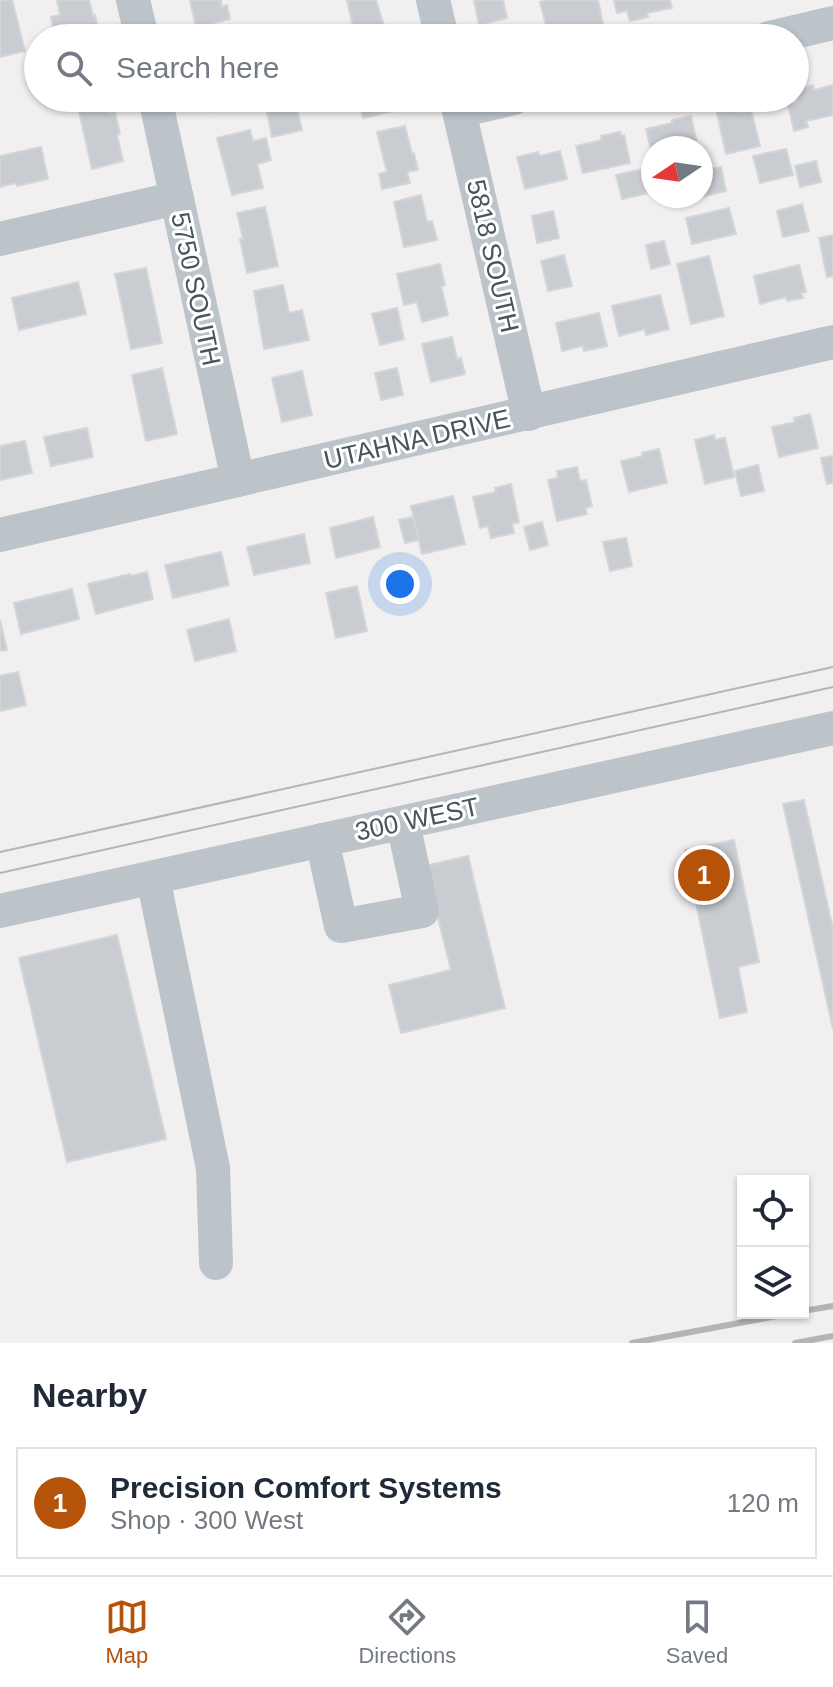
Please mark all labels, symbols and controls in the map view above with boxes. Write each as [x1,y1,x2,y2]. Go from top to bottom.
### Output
search box [24,24,809,112]
icon: search [52,46,96,90]
text: Search here [116,51,279,84]
north arrow [641,136,713,208]
street label: 5818 SOUTH [461,177,525,335]
street label: 5750 SOUTH [165,210,227,368]
street label: UTAHNA DRIVE [321,403,513,475]
your location [380,564,420,604]
street label: 300 WEST [352,791,482,847]
pin: 1 [678,845,730,905]
map controls [737,1175,809,1319]
button: locate [737,1175,809,1247]
button: layers [737,1247,809,1319]
text: Nearby [32,1376,147,1414]
text: Precision Comfort Systems [110,1471,502,1504]
text: 1 [53,1488,67,1518]
text: 120 m [727,1488,799,1518]
text: Shop · 300 West [110,1505,303,1535]
tab: Map [105,1595,149,1669]
tab: Directions [358,1595,456,1669]
tab: Saved [666,1595,728,1669]

